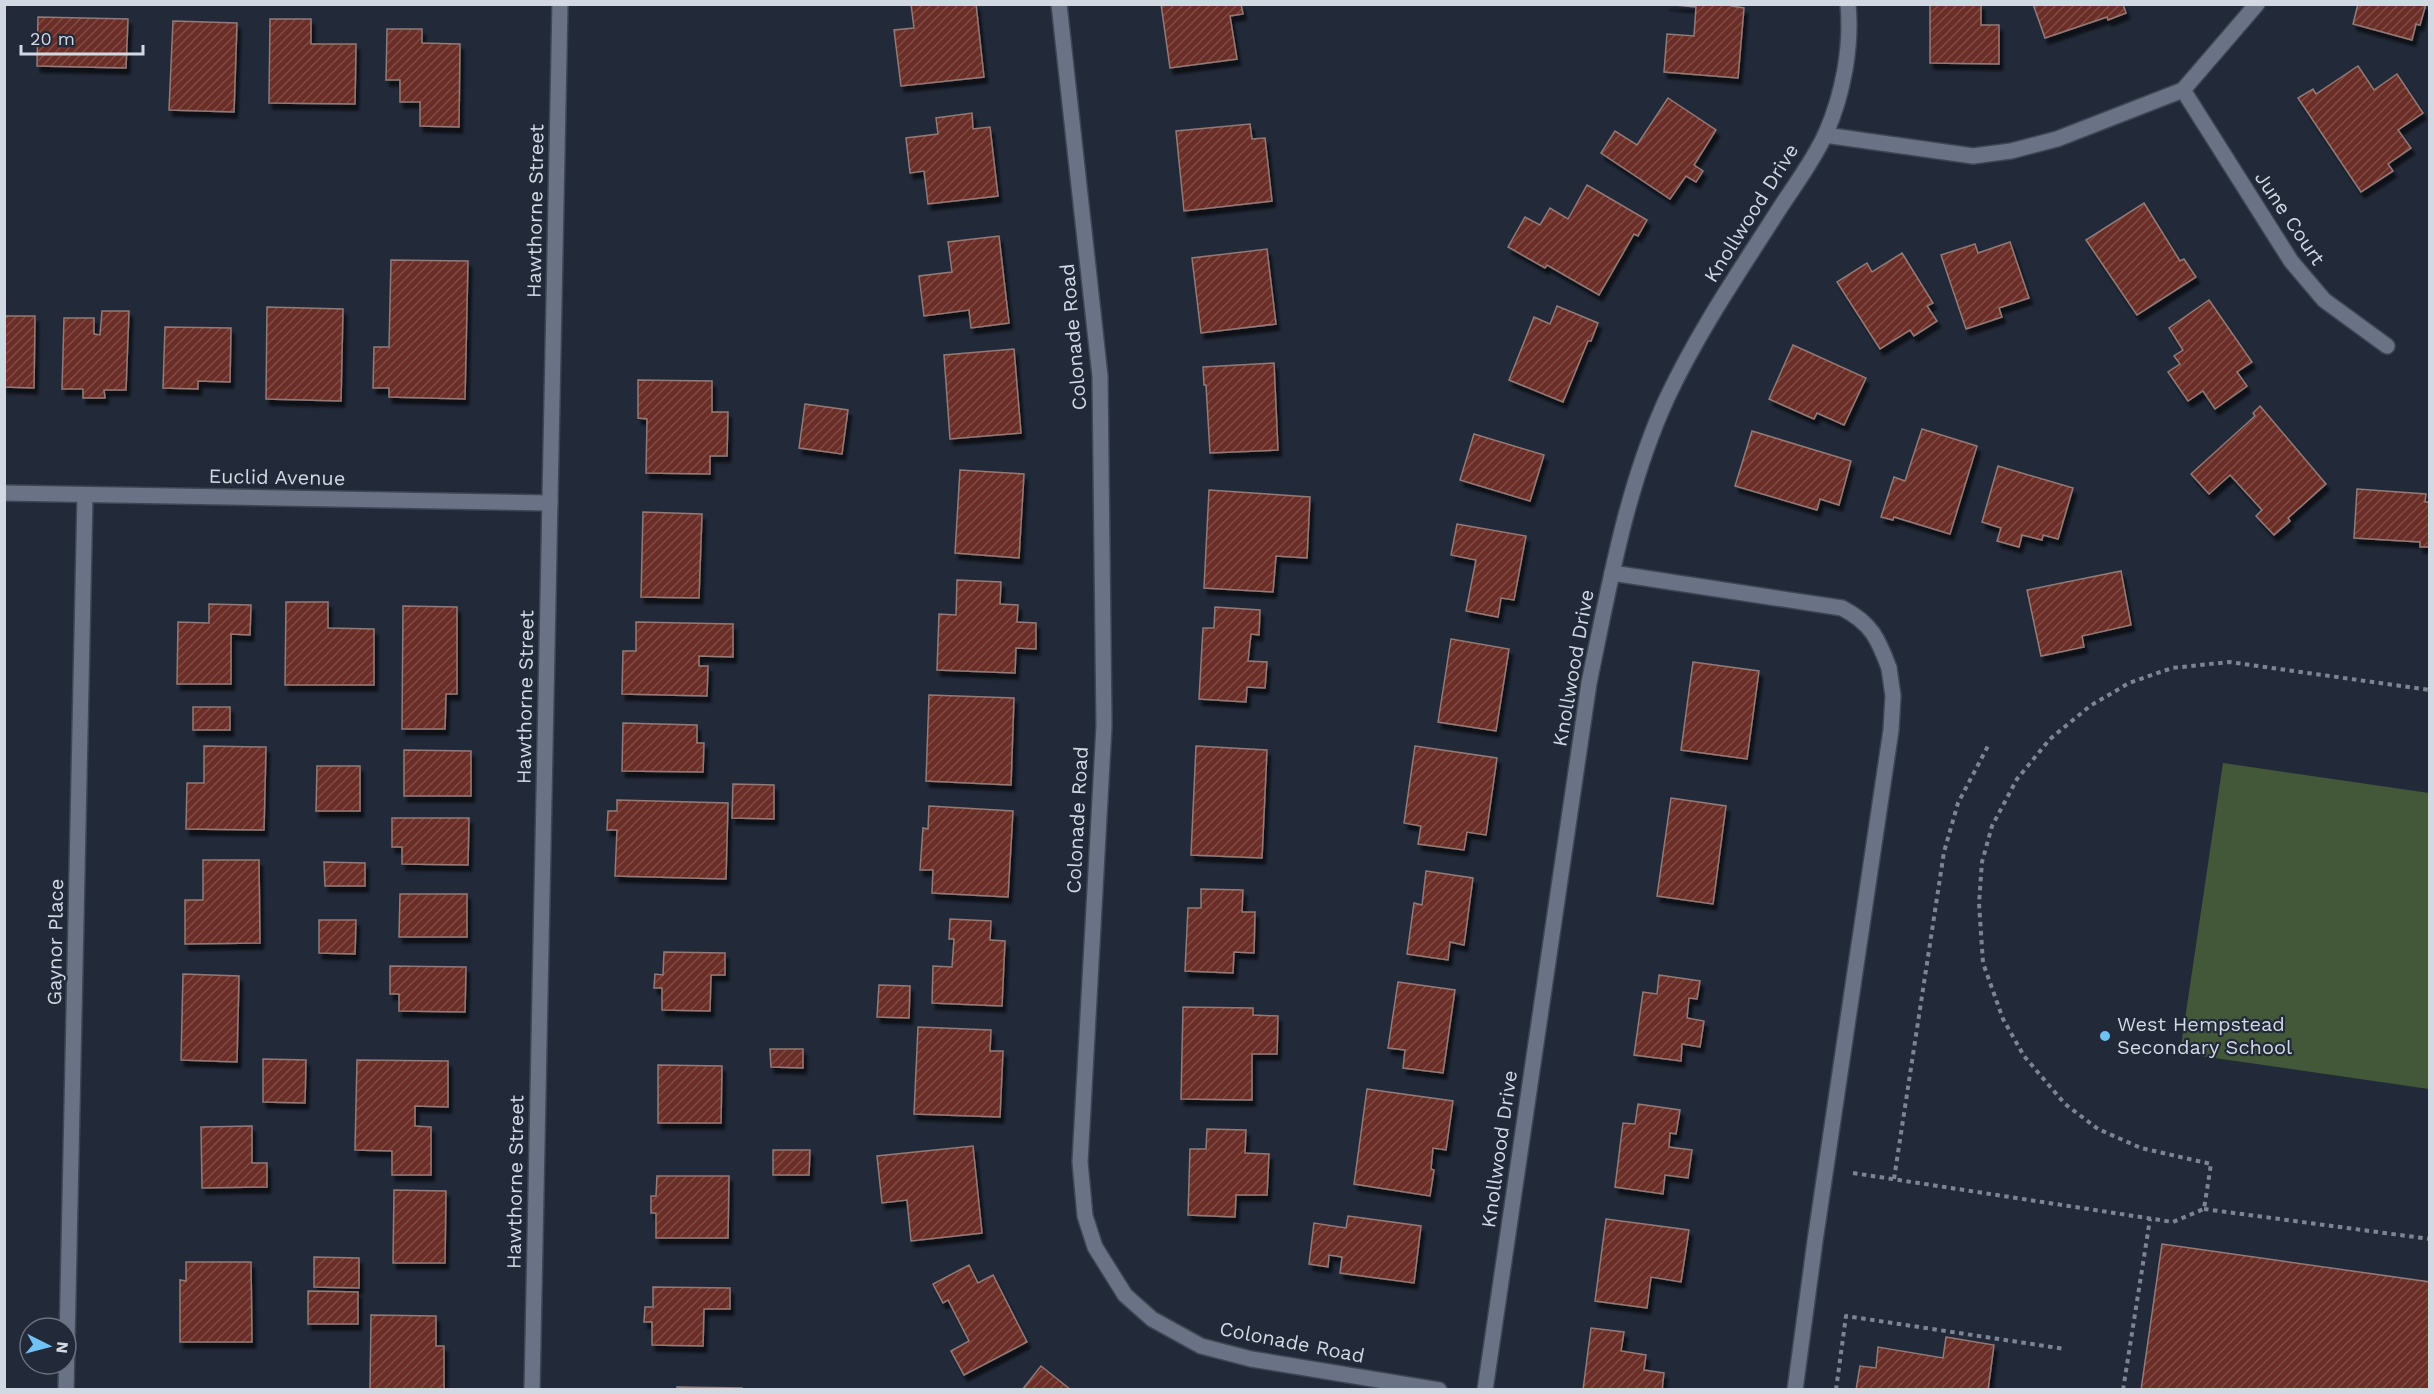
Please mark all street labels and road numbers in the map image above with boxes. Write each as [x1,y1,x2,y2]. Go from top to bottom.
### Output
street label: Hawthorne Street [521,123,549,298]
street label: Knollwood Drive [1699,139,1803,287]
street label: June Court [2250,166,2331,270]
street label: Colonade Road [1055,263,1091,411]
street label: Euclid Avenue [208,464,346,490]
street label: Knollwood Drive [1547,588,1599,748]
street label: Hawthorne Street [511,609,539,784]
street label: Colonade Road [1061,746,1093,894]
street label: Gaynor Place [42,878,68,1006]
street label: Knollwood Drive [1476,1069,1522,1229]
street label: Hawthorne Street [501,1094,529,1269]
street label: Colonade Road [1217,1316,1367,1368]

